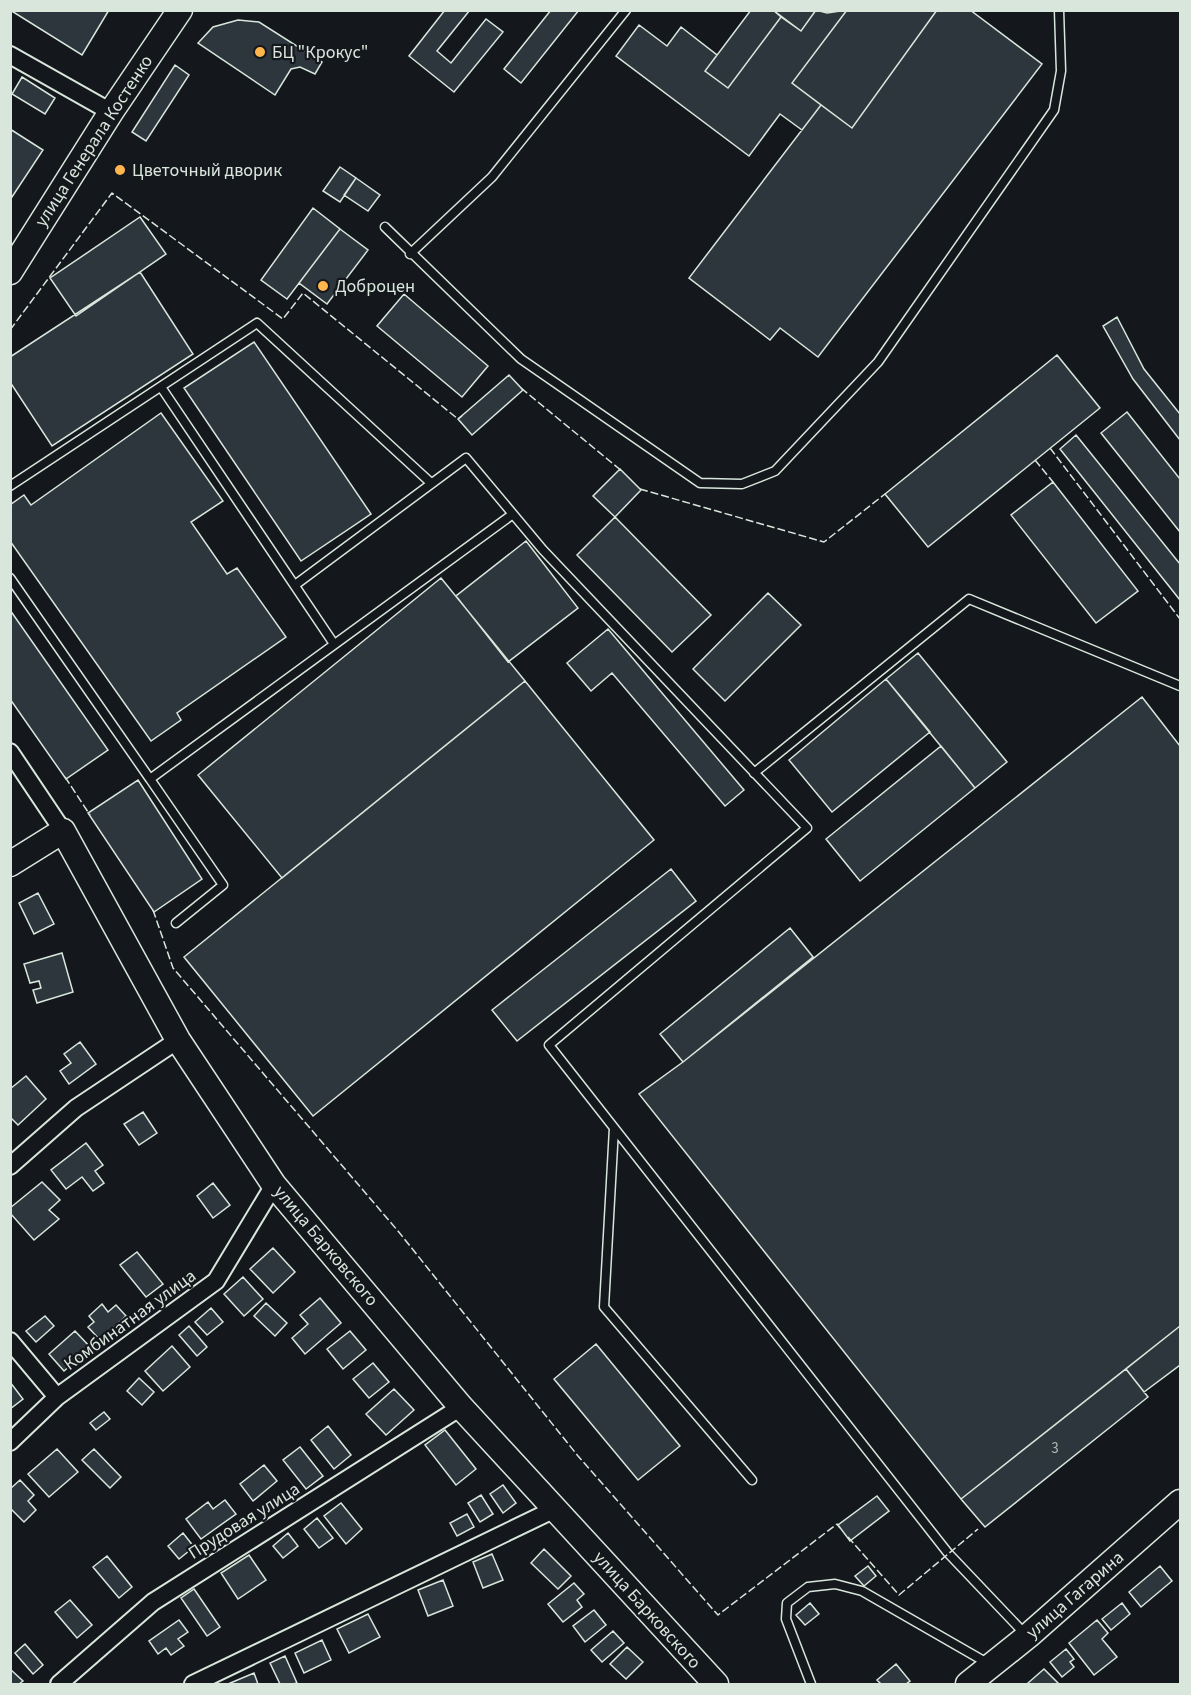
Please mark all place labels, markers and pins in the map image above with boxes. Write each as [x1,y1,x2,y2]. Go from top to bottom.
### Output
place label: БЦ "Крокус" [272,40,368,65]
marker: БЦ "Крокус" [253,45,267,59]
place label: Цветочный дворик [132,158,282,183]
marker: Цветочный дворик [113,163,127,177]
place label: Доброцен [335,274,415,299]
marker: Доброцен [316,279,330,293]

